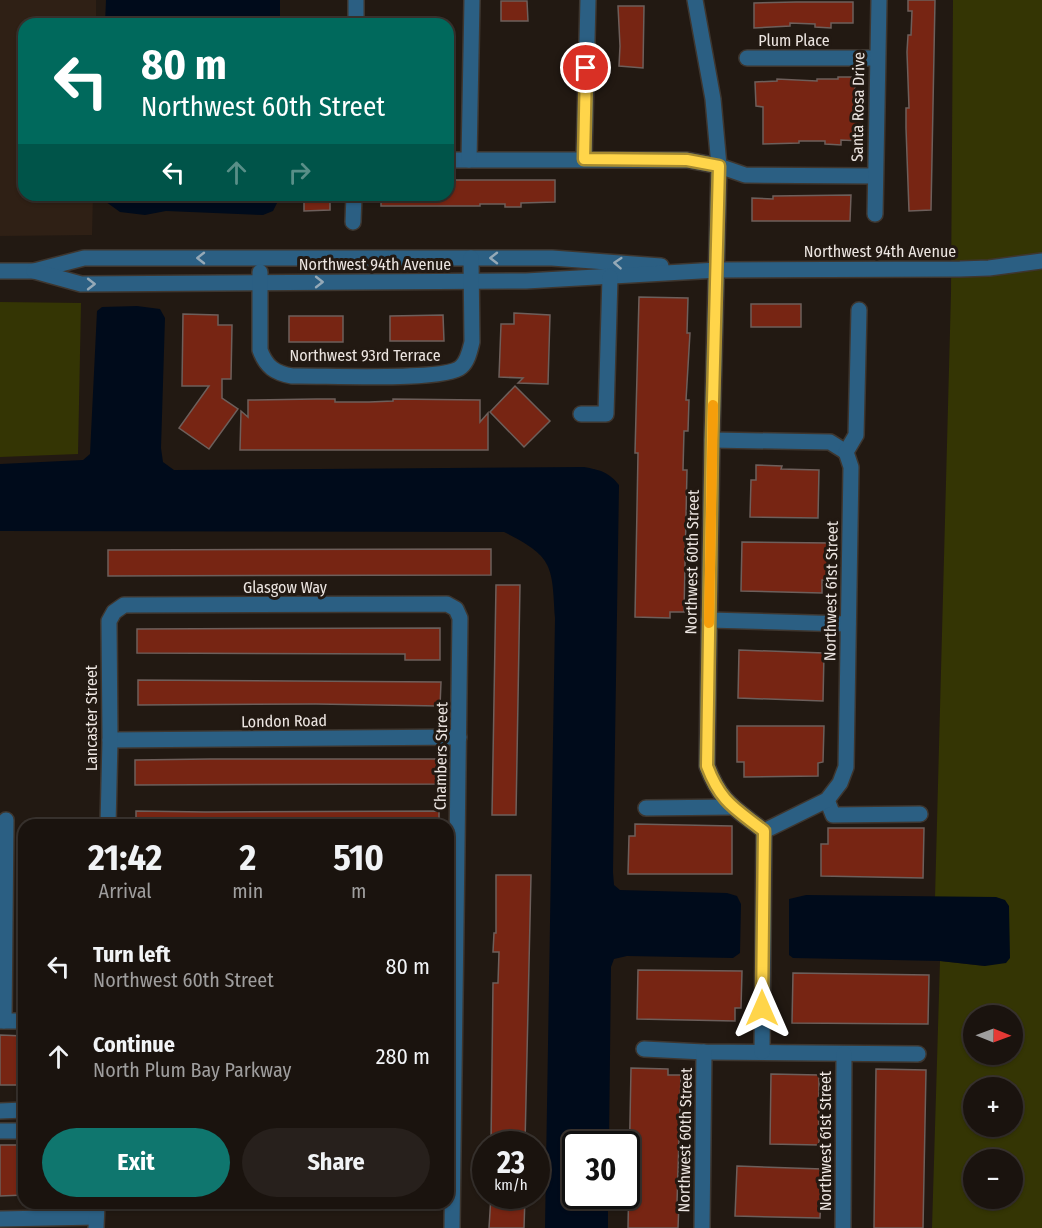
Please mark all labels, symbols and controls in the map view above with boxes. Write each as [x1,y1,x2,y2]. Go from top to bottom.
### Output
street label: Plum Place [758,31,830,50]
text: 80 m [141,40,227,90]
icon: left [42,42,120,120]
pin [560,42,611,93]
icon: arrive [569,51,602,84]
street label: Santa Rosa Drive [848,52,868,162]
text: Northwest 60th Street [141,91,385,123]
icon: left [157,156,190,189]
icon: ahead [220,156,253,189]
icon: right [283,156,316,189]
street label: Northwest 94th Avenue [804,242,956,261]
one-way arrow [197,252,206,264]
one-way arrow [489,252,498,264]
street label: Northwest 94th Avenue [299,255,451,274]
one-way arrow [613,256,622,269]
one-way arrow [314,276,323,288]
one-way arrow [87,278,96,290]
street label: Northwest 93rd Terrace [289,346,441,365]
street label: Northwest 60th Street [681,489,703,634]
street label: Northwest 61st Street [820,520,842,661]
street label: Glasgow Way [243,578,328,597]
street label: Lancaster Street [82,664,101,771]
street label: Chambers Street [431,701,451,810]
street label: London Road [241,711,327,731]
text: 21:42 [88,836,162,880]
text: 2 [239,836,256,880]
text: 510 [333,836,384,880]
text: Arrival [99,879,152,903]
text: min [232,879,263,903]
text: m [351,879,366,903]
text: Turn left [93,941,171,968]
icon: left [42,950,75,983]
text: 80 m [385,953,430,980]
text: Northwest 60th Street [93,968,274,992]
position arrow [730,976,794,1040]
north arrow [963,1005,1023,1065]
map controls [963,1005,1023,1209]
text: Continue [93,1031,175,1058]
icon: ahead [42,1040,75,1073]
text: 280 m [376,1043,430,1070]
text: North Plum Bay Parkway [93,1058,291,1082]
street label: Northwest 60th Street [674,1067,696,1212]
street label: Northwest 61st Street [816,1070,835,1211]
button: + [963,1077,1023,1137]
button: Exit [42,1128,230,1197]
button: Share [242,1128,430,1197]
speed limit sign: 30 [562,1131,640,1209]
text: 23 [497,1145,525,1181]
button: − [963,1149,1023,1209]
text: km/h [494,1176,528,1194]

